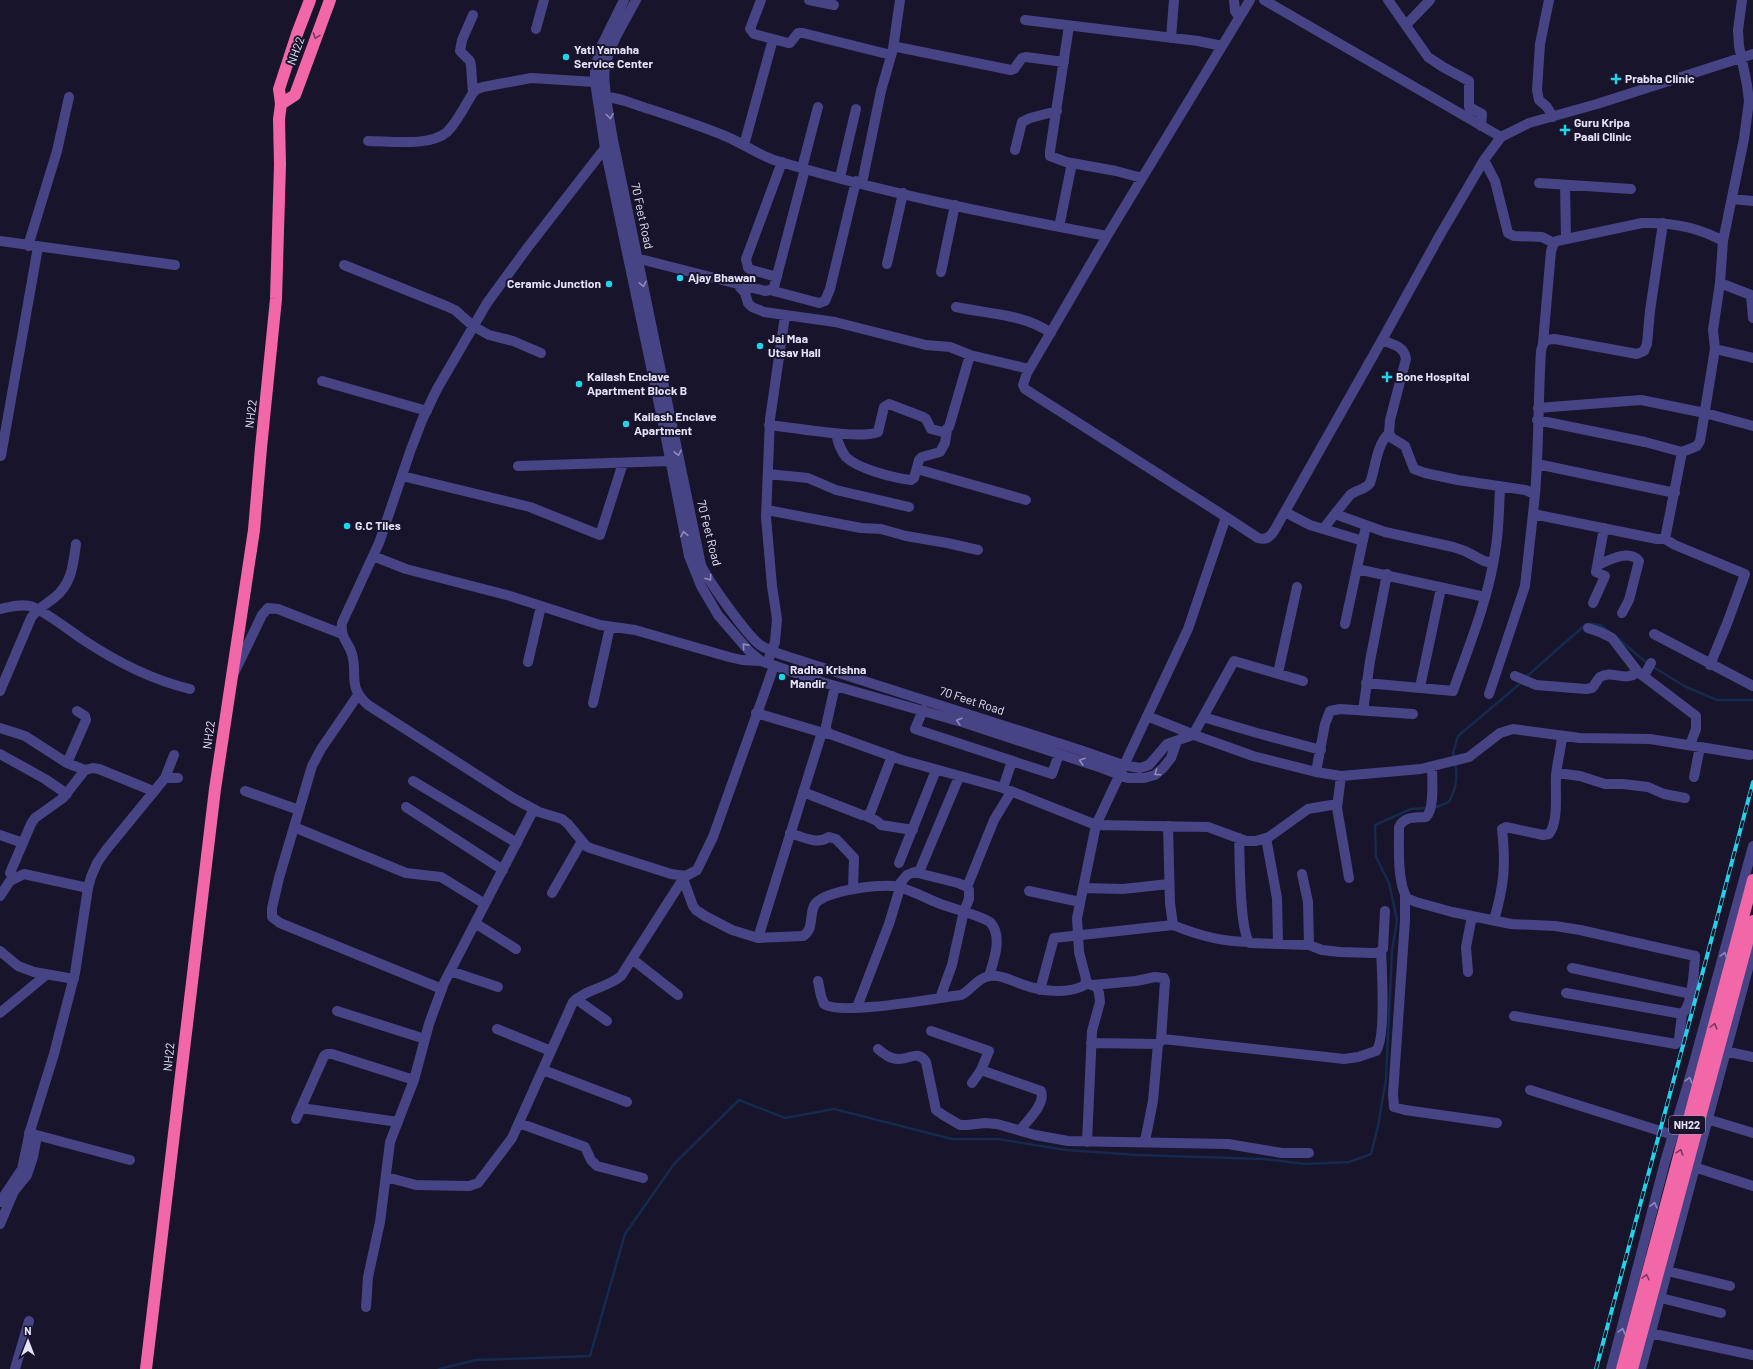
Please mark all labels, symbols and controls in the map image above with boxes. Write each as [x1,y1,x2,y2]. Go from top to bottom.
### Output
one-way arrow [312,33,320,40]
street label: NH22 [284,35,307,67]
place label: Yati Yamaha Service Center [574,42,653,70]
marker: Yati Yamaha Service Center [561,52,571,62]
place label: Prabha Clinic [1625,71,1695,85]
marker: Prabha Clinic [1610,73,1622,85]
one-way arrow [605,113,614,119]
place label: Guru Kripa Paali Clinic [1574,115,1632,143]
marker: Guru Kripa Paali Clinic [1559,124,1571,136]
street label: 70 Feet Road [629,181,657,250]
place label: Ajay Bhawan [688,270,756,284]
marker: Ajay Bhawan [675,273,685,283]
place label: Ceramic Junction [507,276,601,290]
marker: Ceramic Junction [604,279,614,289]
one-way arrow [638,281,647,287]
place label: Jai Maa Utsav Hall [768,331,821,359]
marker: Jai Maa Utsav Hall [755,341,765,351]
place label: Kailash Enclave Apartment Block B [587,369,687,397]
place label: Bone Hospital [1396,369,1470,383]
marker: Bone Hospital [1381,371,1393,383]
marker: Kailash Enclave Apartment Block B [574,379,584,389]
street label: NH22 [241,399,259,429]
place label: Kailash Enclave Apartment [634,409,717,437]
marker: Kailash Enclave Apartment [621,419,631,429]
one-way arrow [674,450,682,456]
street label: 70 Feet Road [695,498,725,567]
place label: G.C Tiles [355,518,401,532]
marker: G.C Tiles [342,521,352,531]
one-way arrow [681,531,689,537]
one-way arrow [704,574,711,581]
one-way arrow [743,644,750,651]
place label: Radha Krishna Mandir [790,662,866,690]
marker: Radha Krishna Mandir [777,672,787,682]
street label: 70 Feet Road [938,683,1006,717]
one-way arrow [955,717,962,726]
street label: NH22 [199,720,217,750]
one-way arrow [1079,757,1086,766]
one-way arrow [1154,768,1161,775]
one-way arrow [1719,952,1728,959]
one-way arrow [1709,1023,1718,1030]
street label: NH22 [160,1042,176,1072]
one-way arrow [1684,1077,1693,1084]
road number: NH22 [1669,1116,1705,1134]
one-way arrow [1675,1148,1684,1155]
one-way arrow [1649,1202,1657,1209]
one-way arrow [1641,1274,1650,1281]
north arrow [8,1321,48,1361]
text: N [24,1324,32,1337]
one-way arrow [1617,1328,1625,1335]

